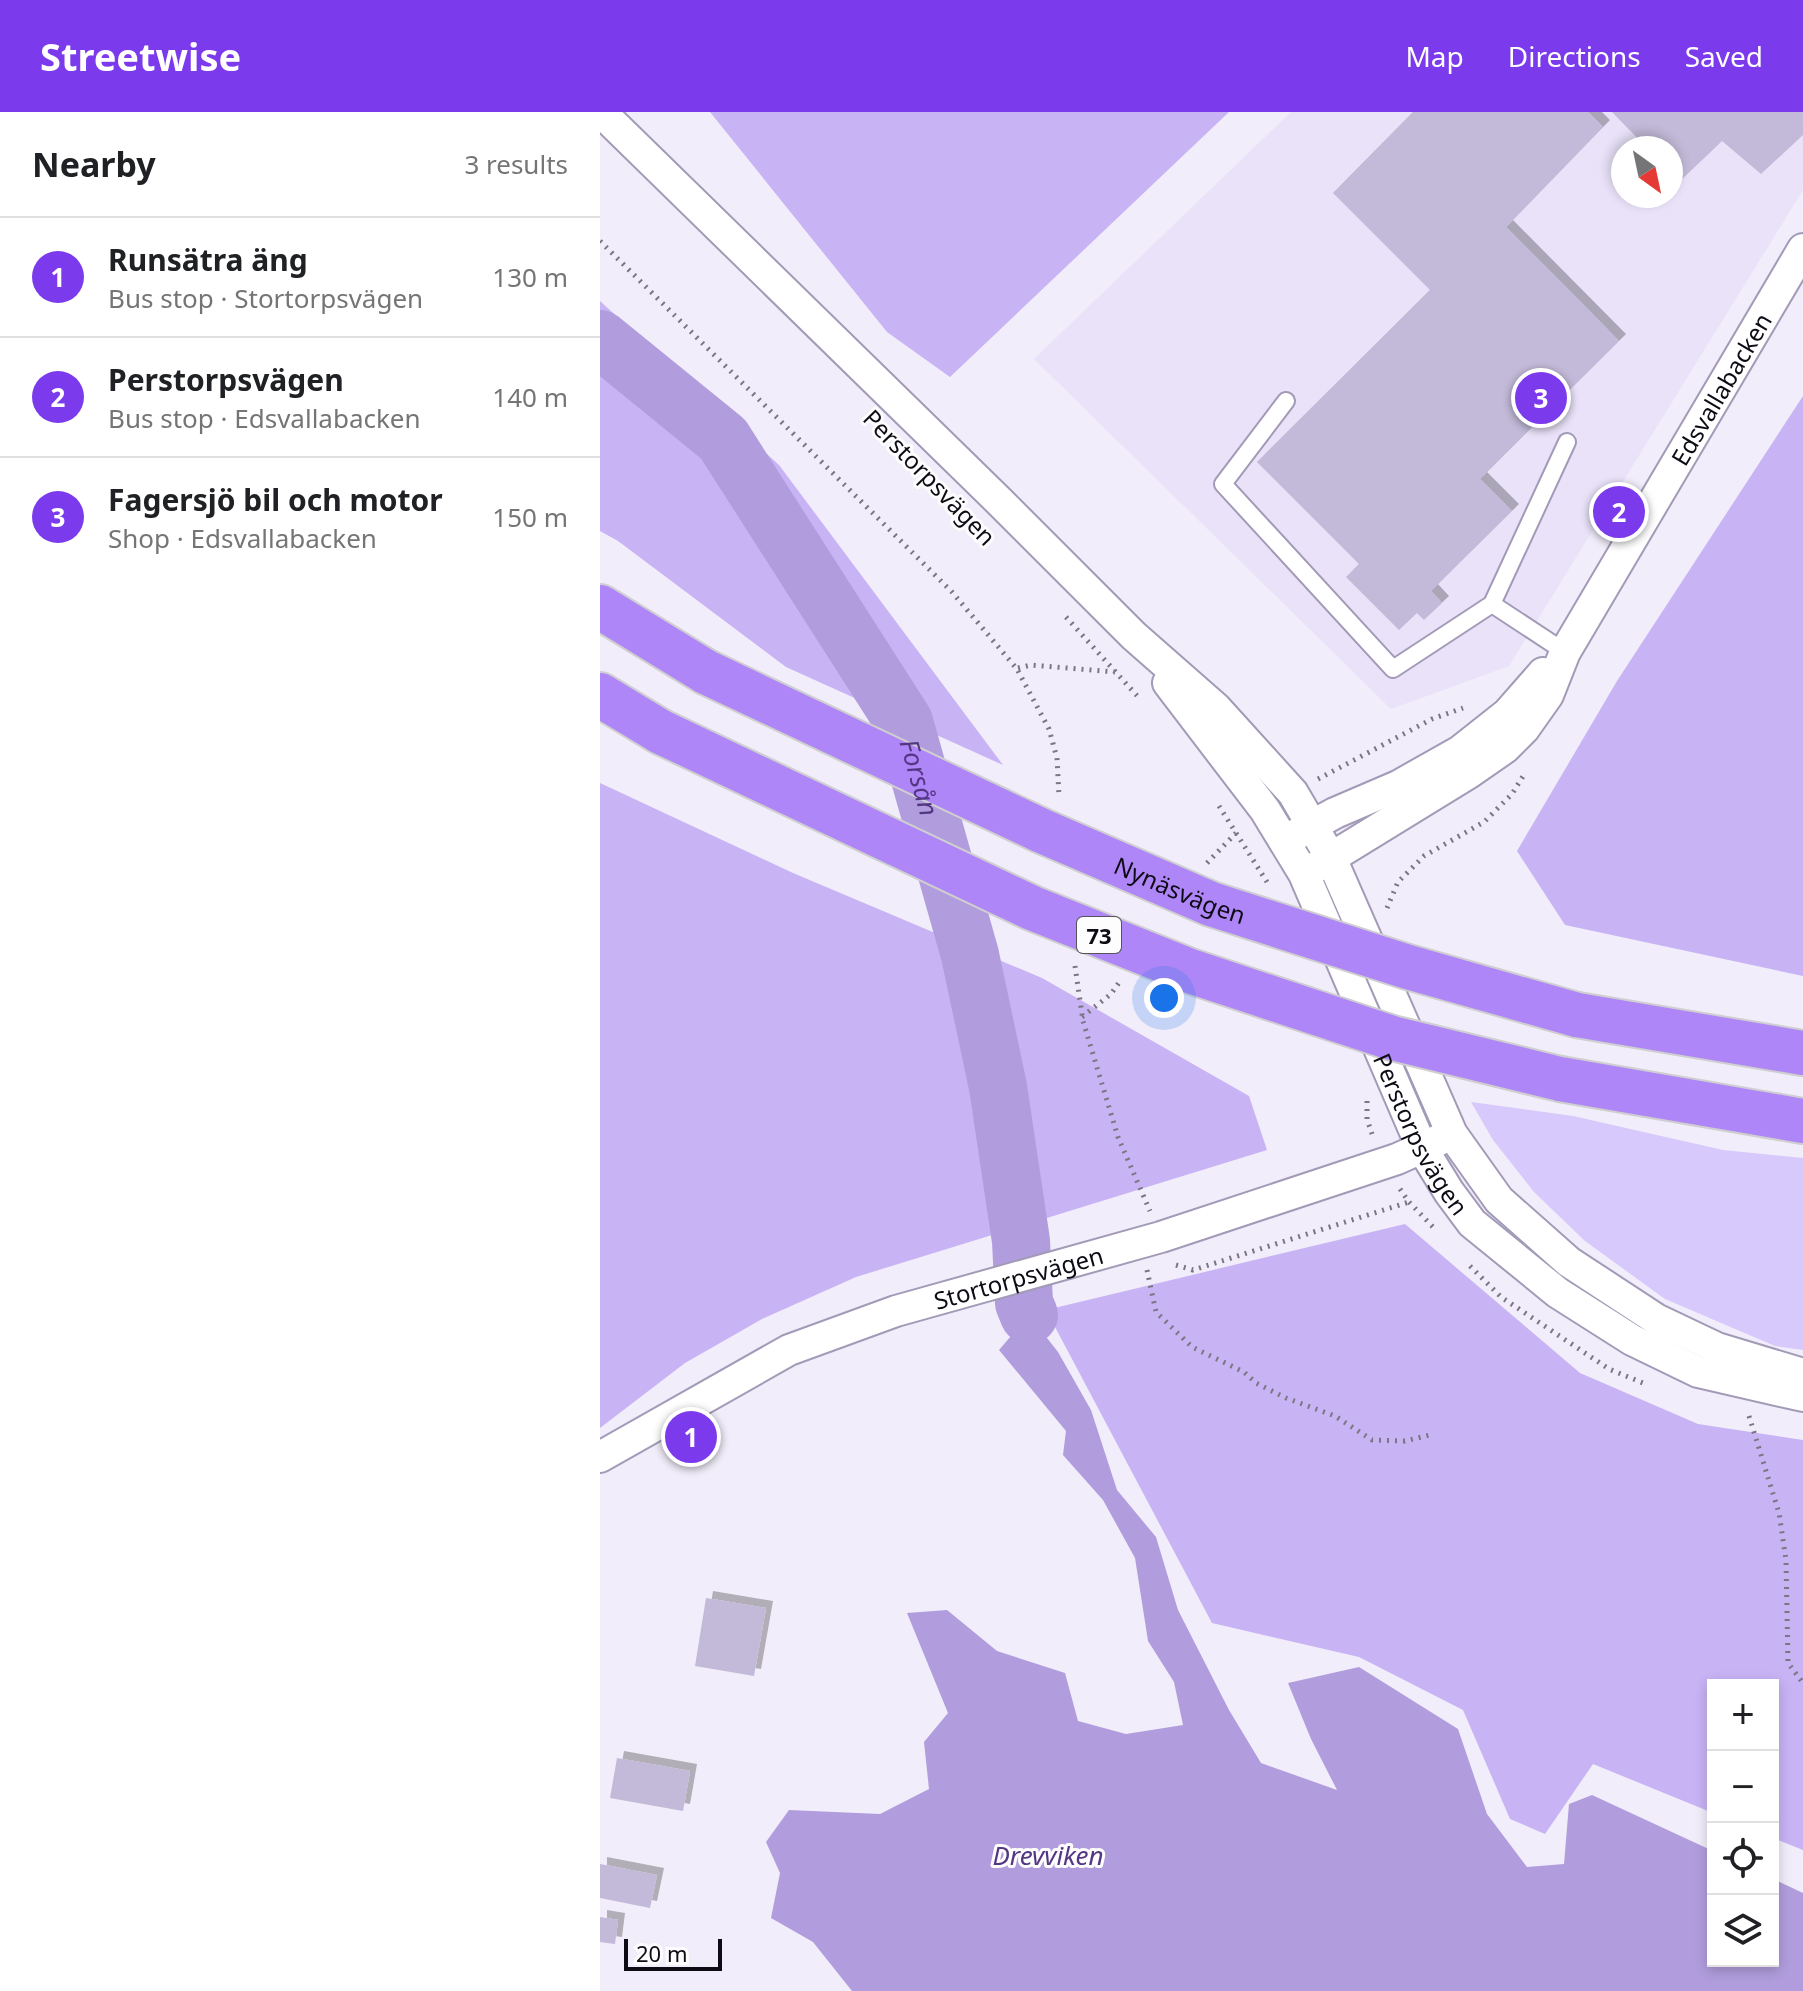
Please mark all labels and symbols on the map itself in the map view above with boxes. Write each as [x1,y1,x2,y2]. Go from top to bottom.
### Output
north arrow [1611,136,1683,208]
street label: Edsvallabacken [1663,306,1779,471]
pin: 3 [1515,368,1567,428]
street label: Perstorpsvägen [856,402,1004,552]
pin: 2 [1593,482,1645,542]
water label: Forsån [892,735,948,820]
street label: Nynäsvägen [1110,848,1250,931]
road number: 73 [1077,917,1121,953]
your location [1144,978,1184,1018]
street label: Perstorpsvägen [1367,1048,1477,1221]
street label: Stortorpsvägen [930,1237,1107,1316]
pin: 1 [665,1407,717,1467]
water label: Drevviken [993,1837,1104,1873]
scale bar [624,1935,722,1971]

